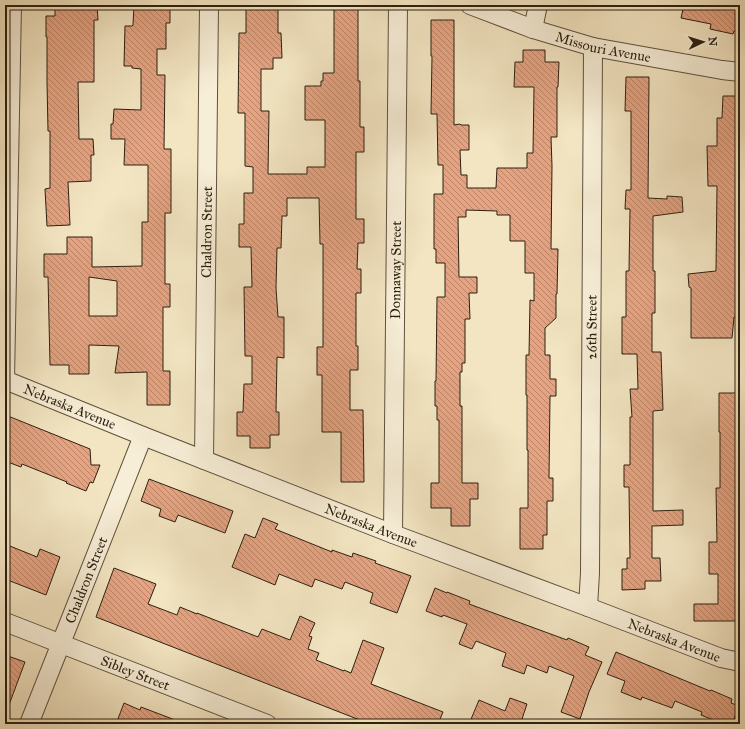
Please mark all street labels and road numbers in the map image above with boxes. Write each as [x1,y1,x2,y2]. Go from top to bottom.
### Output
street label: Missouri Avenue [553,28,652,66]
street label: Chaldron Street [198,186,216,278]
street label: Donnaway Street [387,221,405,319]
street label: 26th Street [583,295,601,359]
street label: Nebraska Avenue [21,380,118,433]
street label: Nebraska Avenue [322,500,420,551]
street label: Chaldron Street [62,534,111,626]
street label: Nebraska Avenue [625,615,723,666]
street label: Sibley Street [98,652,172,694]

